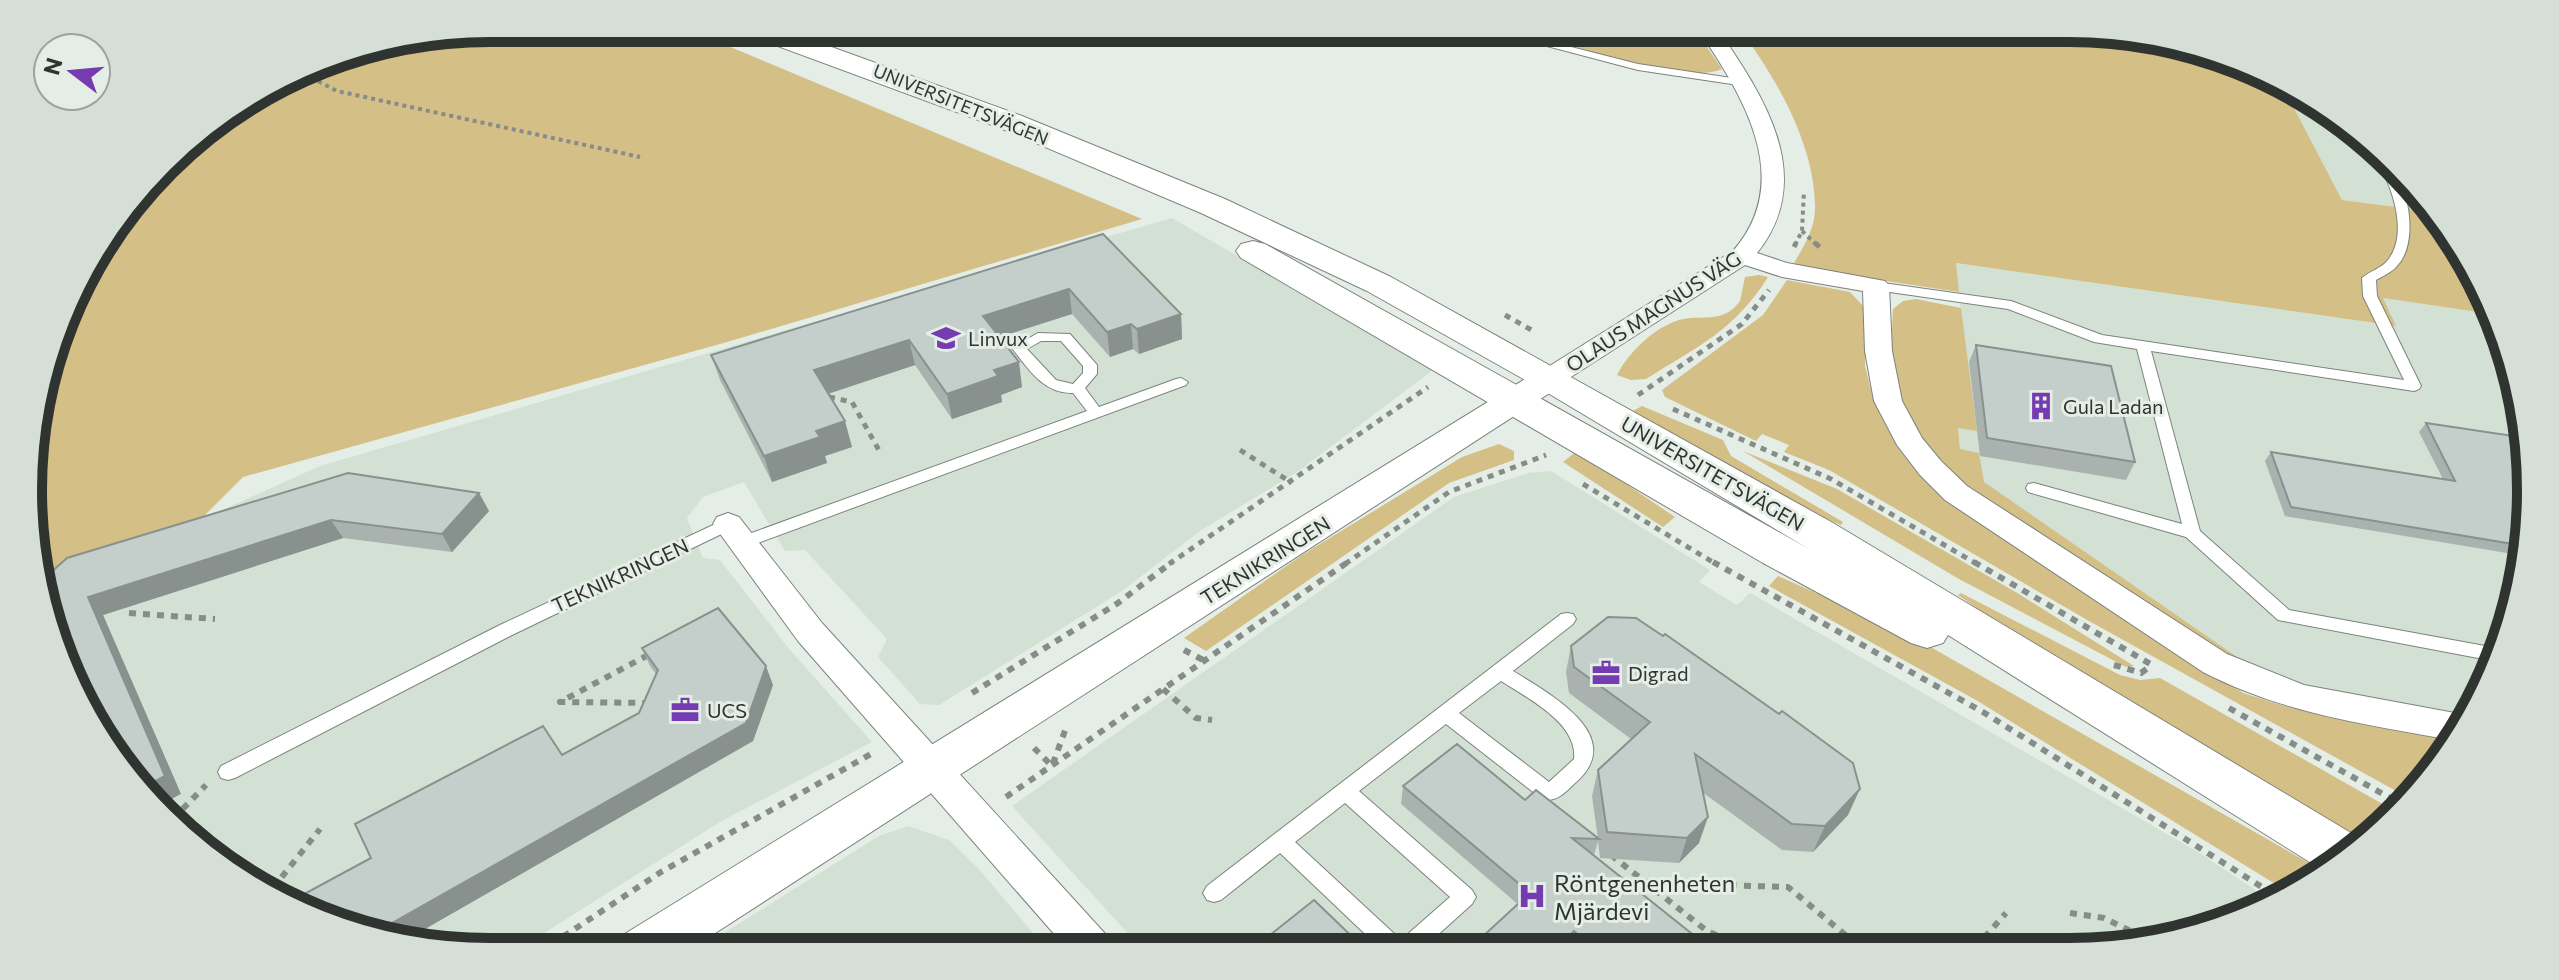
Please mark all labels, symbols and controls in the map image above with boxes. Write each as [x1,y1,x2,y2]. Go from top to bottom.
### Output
north arrow [32,32,112,112]
text: N [37,55,68,78]
street label: UNIVERSITETSVÄGEN [870,59,1052,149]
street label: OLAUS MAGNUS VÄG [1561,246,1745,376]
school or university icon: Linvux [931,323,961,353]
place label: Linvux [968,326,1028,350]
building icon: Gula Ladan [2026,391,2056,421]
place label: Gula Ladan [2063,394,2164,418]
street label: UNIVERSITETSVÄGEN [1617,411,1809,535]
street label: TEKNIKRINGEN [1196,511,1334,609]
street label: TEKNIKRINGEN [548,533,692,617]
office icon: Digrad [1591,658,1621,688]
place label: Digrad [1628,661,1689,685]
office icon: UCS [670,695,700,725]
place label: UCS [707,698,747,722]
place label: Röntgenenheten Mjärdevi [1554,868,1735,925]
hospital icon: Röntgenenheten Mjärdevi [1517,881,1547,911]

